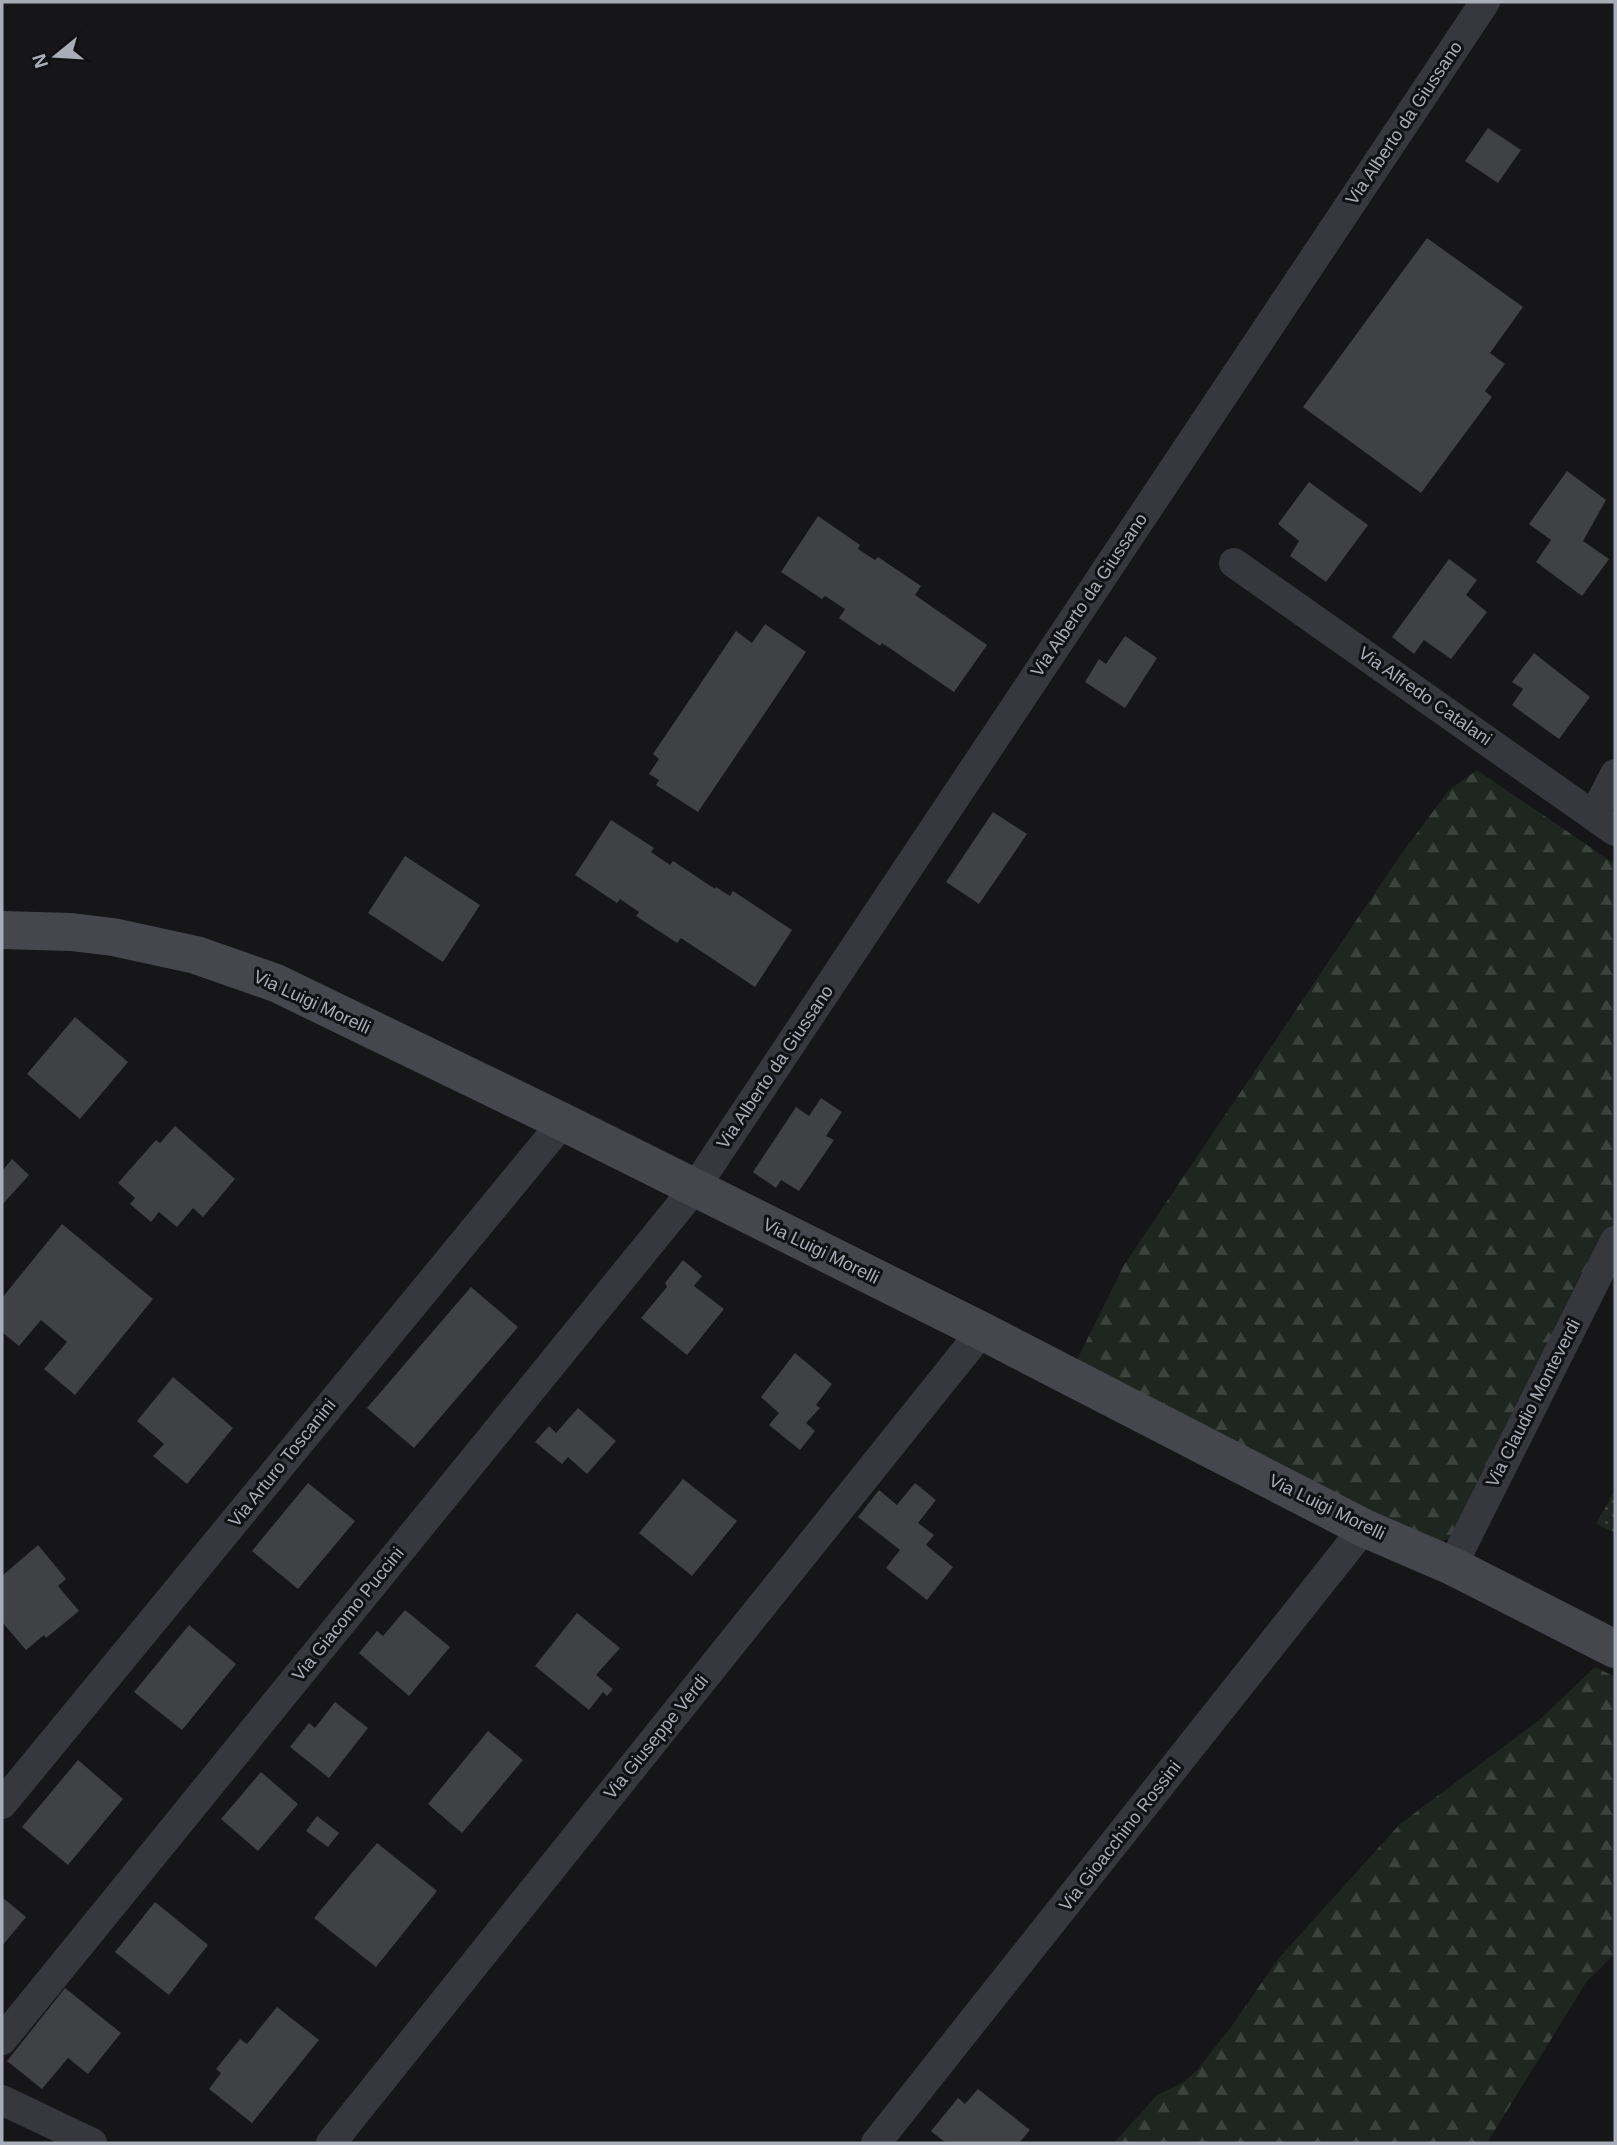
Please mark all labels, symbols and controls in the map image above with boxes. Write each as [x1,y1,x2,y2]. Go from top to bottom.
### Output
north arrow [21,21,91,91]
street label: Via Alberto da Giussano [1342,37,1466,209]
text: N [28,51,52,71]
street label: Via Alberto da Giussano [1027,509,1151,681]
street label: Via Alfredo Catalani [1355,643,1495,749]
street label: Via Luigi Morelli [250,966,374,1038]
street label: Via Alberto da Giussano [713,981,837,1153]
street label: Via Luigi Morelli [760,1214,882,1288]
street label: Via Claudio Monteverdi [1482,1316,1584,1490]
street label: Via Arturo Toscanini [224,1395,340,1531]
street label: Via Luigi Morelli [1266,1470,1388,1544]
street label: Via Giacomo Puccini [288,1543,408,1685]
street label: Via Giuseppe Verdi [600,1671,712,1803]
street label: Via Gioacchino Rossini [1055,1757,1185,1915]

